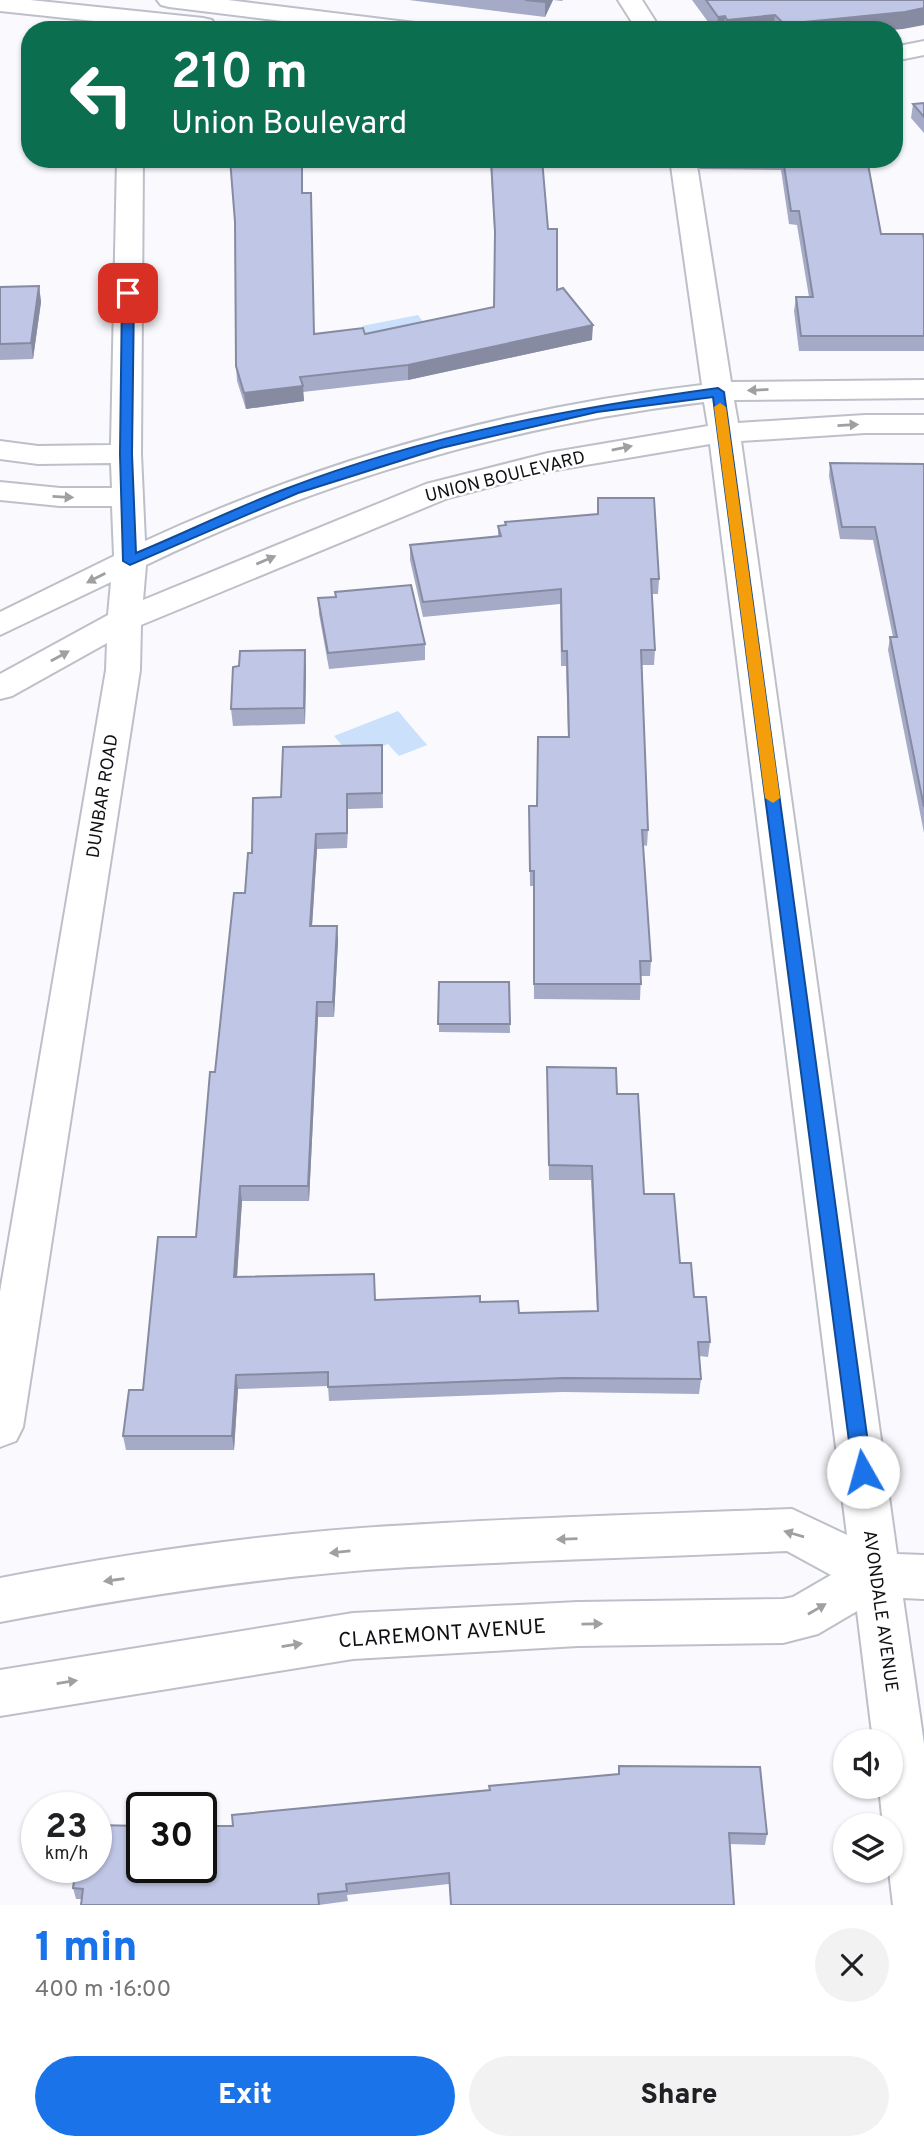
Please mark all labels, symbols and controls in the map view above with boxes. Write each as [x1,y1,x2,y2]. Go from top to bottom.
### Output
text: 210 m [171,44,308,106]
icon: left [56,49,147,140]
text: Union Boulevard [171,105,407,145]
pin [98,263,158,323]
icon: arrive [109,274,147,312]
one-way arrow [747,385,769,396]
one-way arrow [837,419,859,430]
one-way arrow [611,442,633,453]
street label: UNION BOULEVARD [423,446,588,508]
one-way arrow [52,492,74,503]
one-way arrow [256,554,276,566]
one-way arrow [86,573,106,584]
one-way arrow [50,650,70,662]
street label: DUNBAR ROAD [82,733,125,860]
position arrow [826,1435,900,1509]
one-way arrow [783,1528,804,1538]
street label: AVONDALE AVENUE [857,1528,902,1694]
one-way arrow [556,1533,578,1544]
one-way arrow [329,1547,351,1558]
one-way arrow [103,1574,125,1585]
one-way arrow [807,1603,826,1616]
street label: CLAREMONT AVENUE [337,1614,547,1655]
one-way arrow [581,1618,603,1630]
one-way arrow [281,1640,303,1651]
one-way arrow [56,1676,78,1687]
map controls [833,1729,903,1883]
button: sound [833,1729,903,1799]
speed limit sign: 30 [126,1792,217,1883]
text: 23 [45,1806,88,1850]
button: layers [833,1813,903,1883]
text: km/h [45,1843,88,1866]
text: 1 min [35,1923,138,1976]
button: close [815,1928,889,2002]
text: 400 m · 16:00 [35,1976,171,2005]
button: Exit [35,2056,455,2136]
button: Share [469,2056,889,2136]

